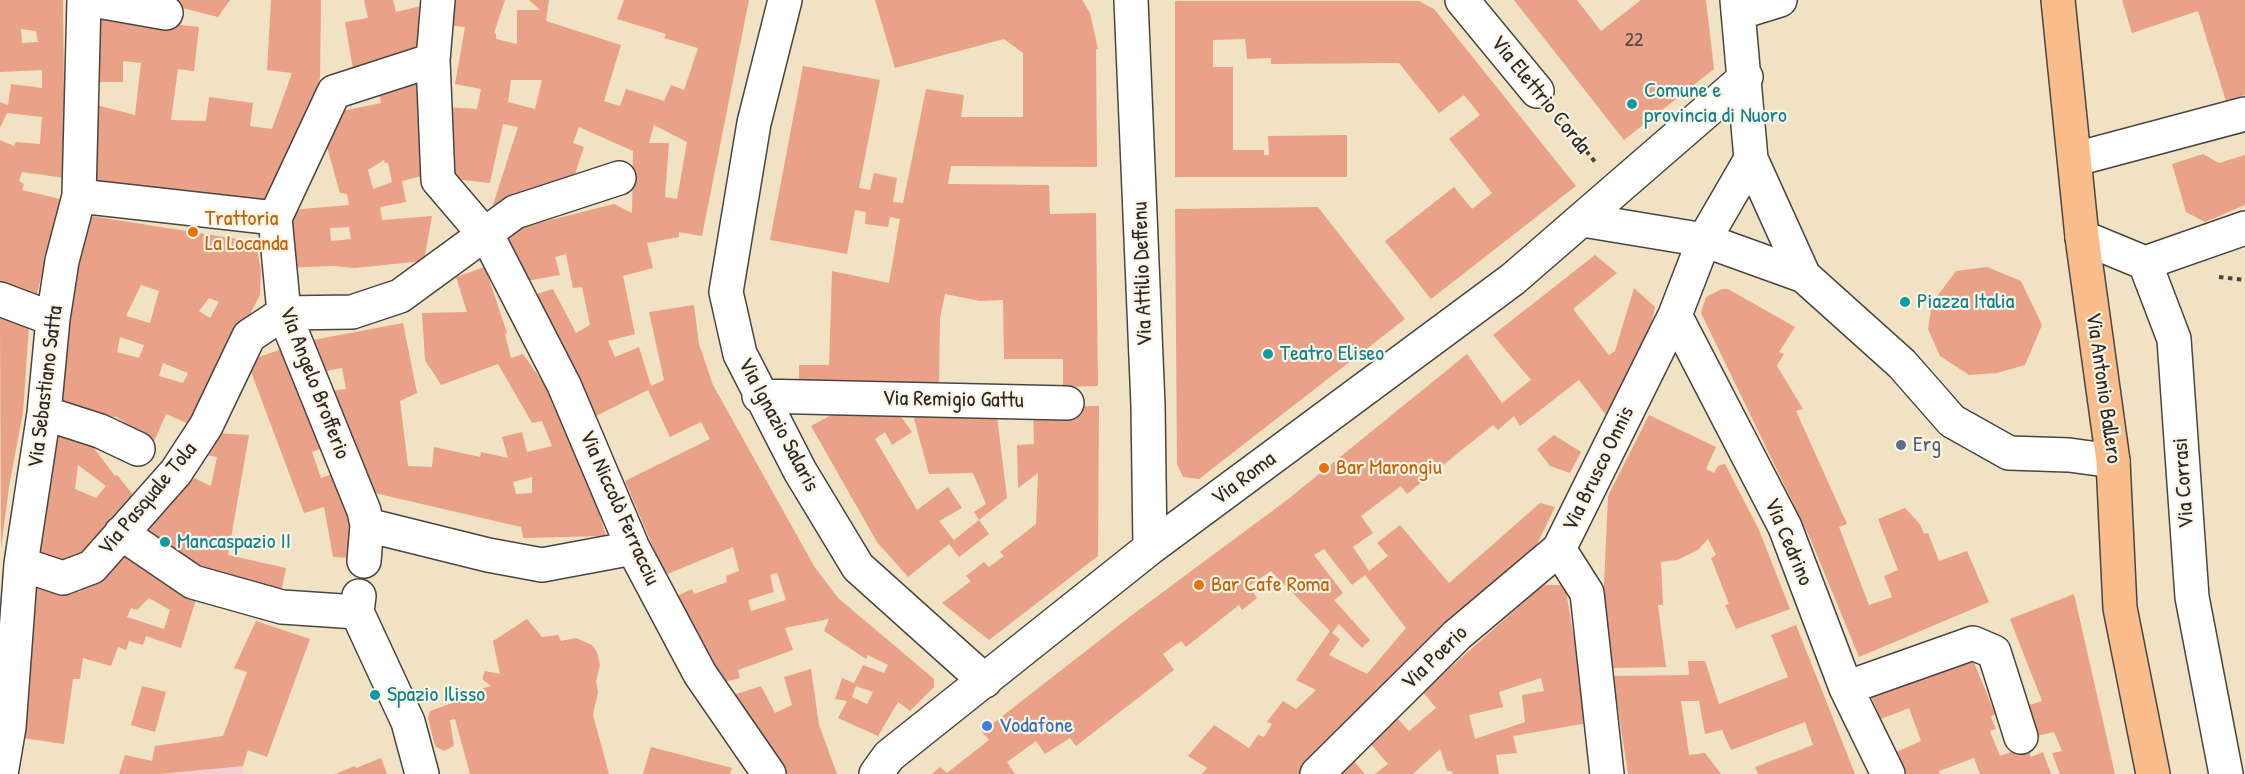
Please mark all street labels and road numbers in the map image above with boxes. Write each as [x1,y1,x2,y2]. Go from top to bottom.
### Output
street label: Via Elettrio Corda [1484,31,1596,159]
street label: Via Attilio Deffenu [1127,201,1159,347]
street label: Via Angelo Brofferio [273,303,355,463]
street label: Via Sebastiano Satta [23,304,69,470]
street label: Via Antonio Ballero [2079,311,2127,465]
street label: Via Ignazio Salaris [732,354,824,496]
street label: Via Remigio Gattu [882,386,1024,414]
street label: Via Brusco Onnis [1557,402,1641,536]
street label: Via Niccolò Ferracciu [573,426,665,590]
street label: Via Pasquale Tola [93,437,203,561]
street label: Via Corrasi [2168,437,2200,529]
street label: Via Roma [1207,446,1281,512]
street label: Via Cedrino [1758,494,1818,590]
street label: Via Poerio [1397,620,1473,696]

